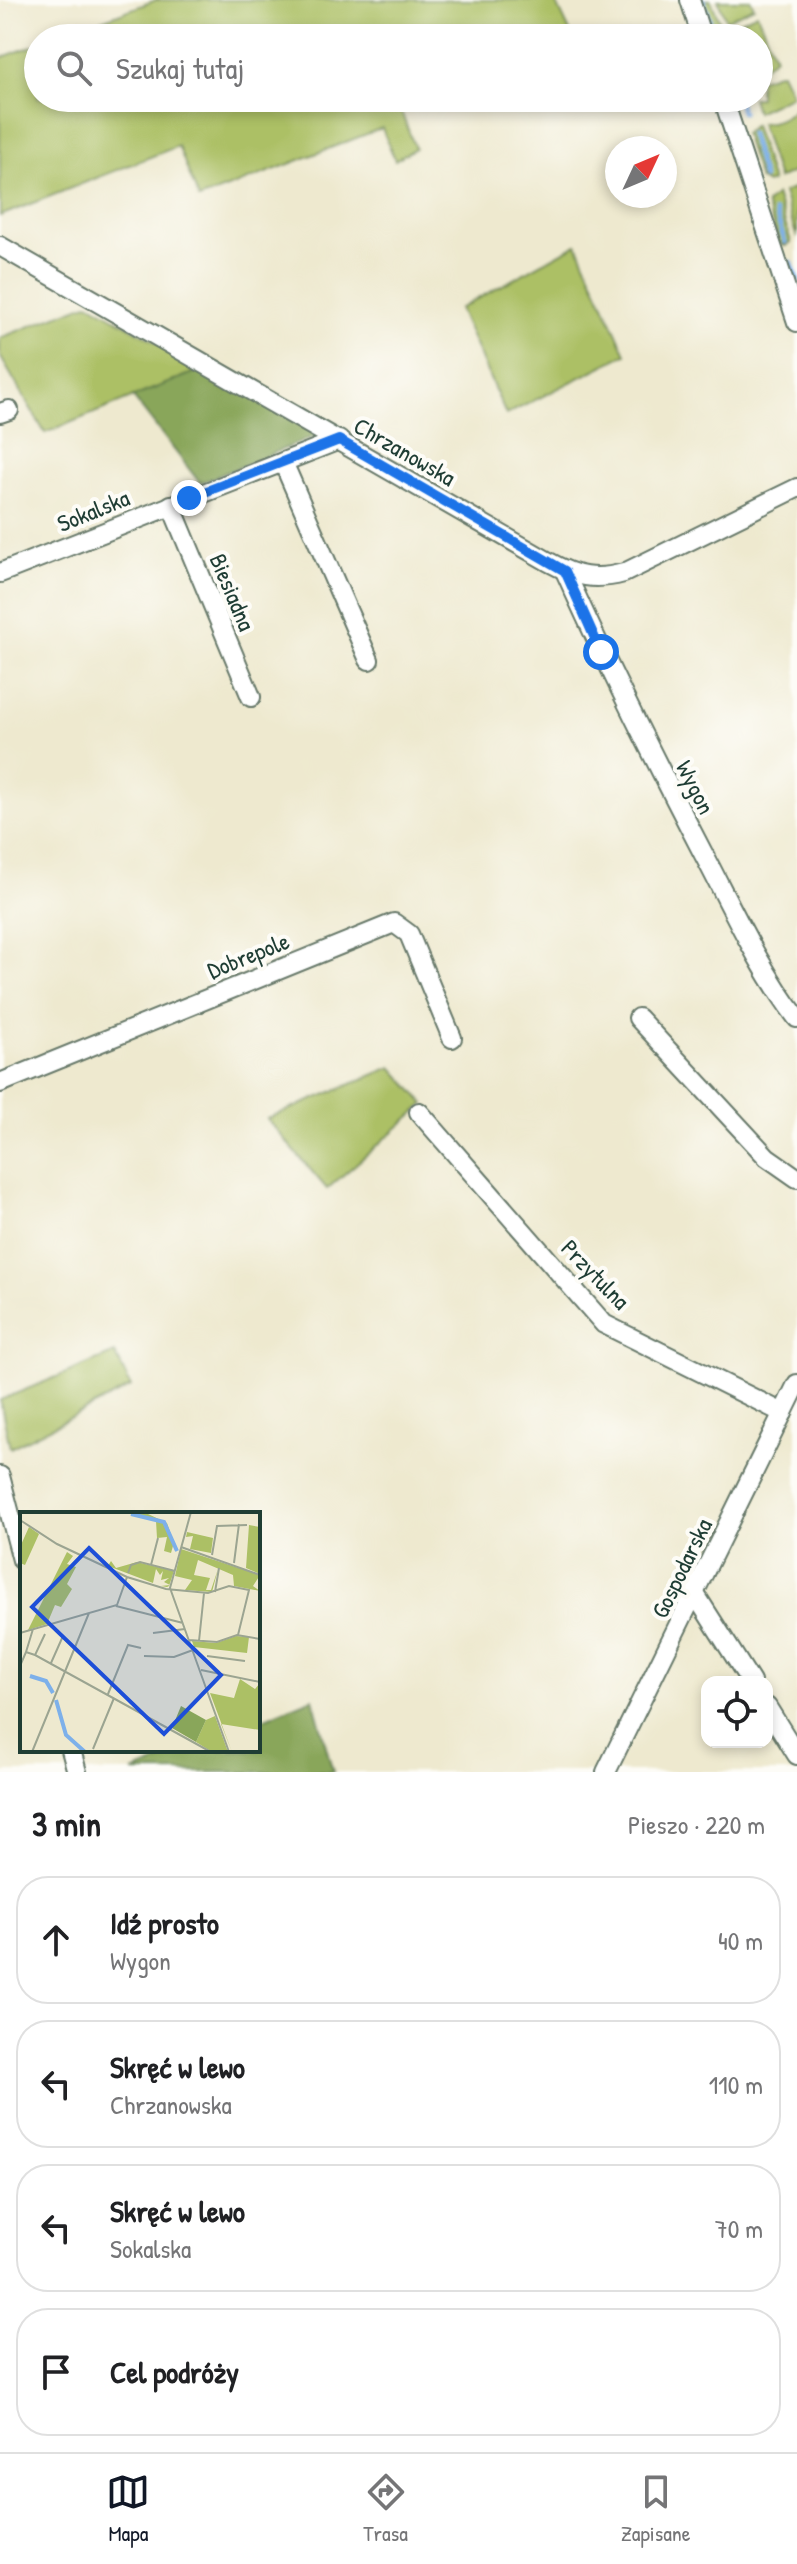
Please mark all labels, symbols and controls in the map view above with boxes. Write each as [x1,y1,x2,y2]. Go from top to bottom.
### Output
search box [24,24,773,112]
icon: search [52,46,96,90]
text: Szukaj tutaj [116,48,244,88]
north arrow [605,136,677,208]
street label: Chrzanowska [348,409,462,493]
route end [171,480,207,516]
street label: Sokalska [52,481,134,539]
street label: Biesiadna [202,549,264,635]
route start [583,634,619,670]
street label: Wygon [669,755,723,819]
street label: Dobrepole [202,924,294,986]
street label: Przytulna [555,1232,637,1316]
inset map [20,1512,260,1752]
street label: Gospodarska [643,1513,719,1623]
map controls [701,1676,773,1748]
button: locate [701,1676,773,1748]
text: 3 min [32,1801,101,1847]
text: Pieszo · 220 m [628,1807,765,1842]
text: Idź prosto [110,1903,219,1943]
icon: ahead [34,1918,78,1962]
text: 40 m [718,1923,763,1958]
text: Wygon [110,1943,171,1978]
text: Skręć w lewo [110,2047,245,2087]
icon: left [34,2062,78,2106]
text: 110 m [709,2067,763,2102]
text: Chrzanowska [110,2087,232,2122]
text: Skręć w lewo [110,2191,245,2231]
icon: left [34,2206,78,2250]
text: 70 m [715,2211,763,2246]
text: Sokalska [110,2231,191,2266]
icon: arrive [34,2350,78,2394]
text: Cel podróży [110,2352,239,2392]
tab: Mapa [106,2470,150,2548]
tab: Trasa [363,2470,408,2548]
tab: Zapisane [621,2470,691,2548]

